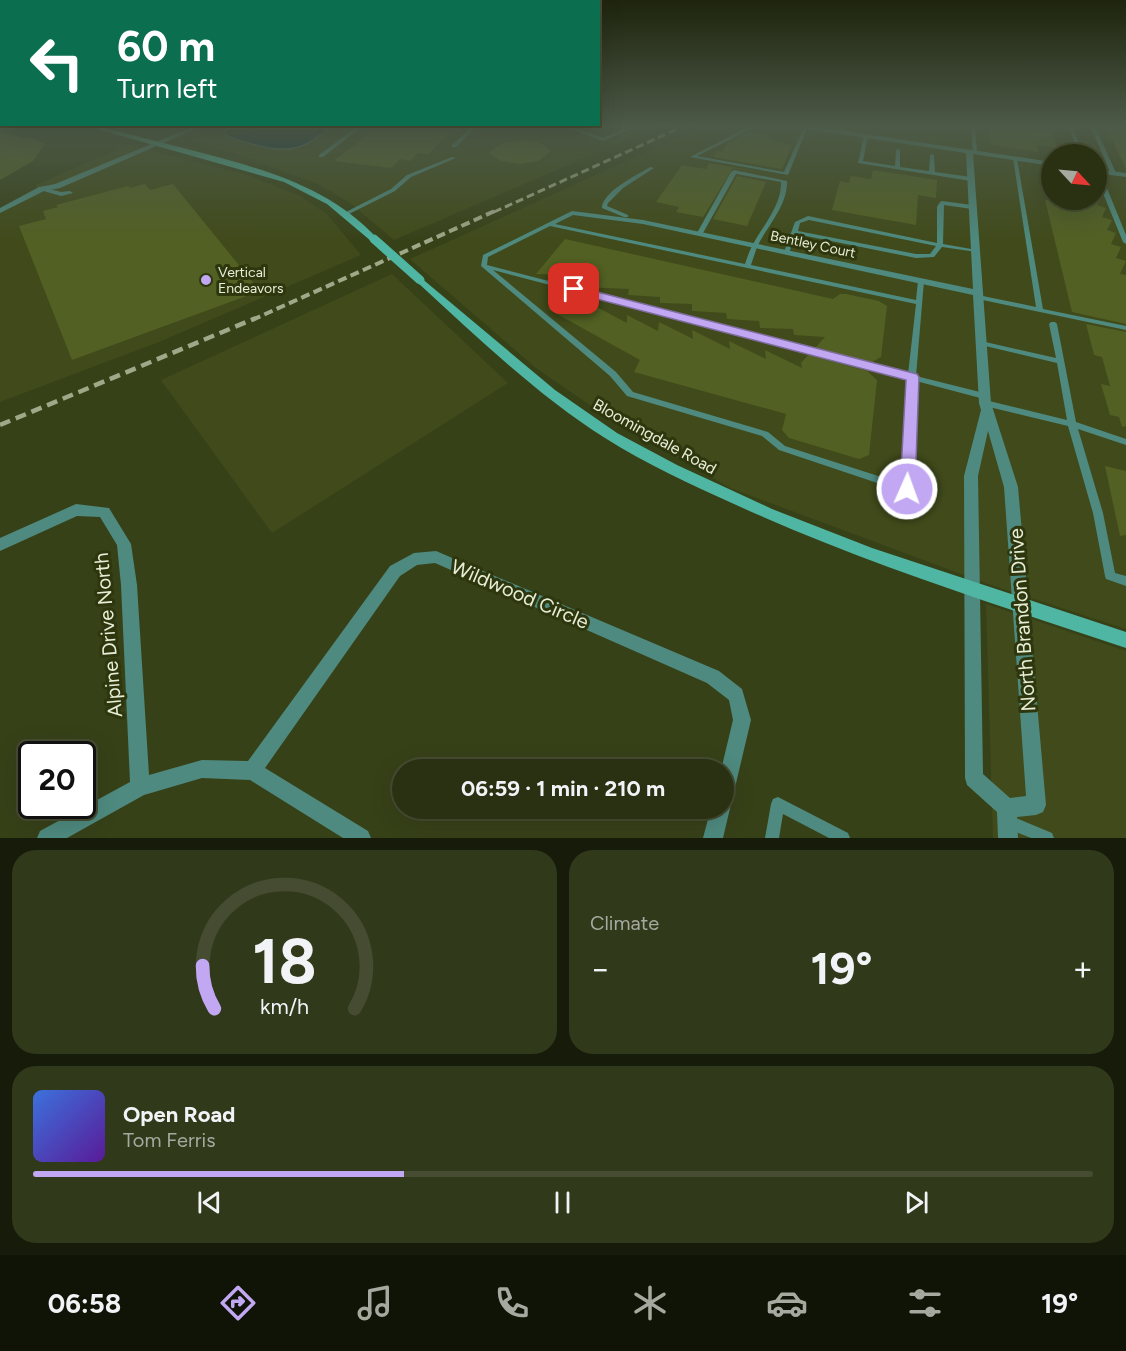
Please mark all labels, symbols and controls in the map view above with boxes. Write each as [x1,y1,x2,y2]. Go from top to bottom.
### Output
text: 60 m [117,21,215,72]
icon: left [18,24,96,102]
text: Turn left [117,72,217,105]
north arrow [1041,144,1107,210]
map controls [1041,144,1107,210]
street label: Bentley Court [769,227,857,262]
pin [548,263,599,314]
place label: Vertical Endeavors [218,264,283,297]
icon: arrive [557,272,590,305]
marker: Vertical Endeavors [199,273,213,287]
street label: Bloomingdale Road [590,395,720,478]
position arrow [875,457,939,521]
street label: North Brandon Drive [1004,528,1040,712]
street label: Alpine Drive North [89,552,127,718]
street label: Wildwood Circle [448,554,593,634]
speed limit sign: 20 [18,741,96,819]
text: 06:59 · 1 min · 210 m [461,775,665,802]
text: Climate [590,911,659,935]
text: 18 [252,924,317,999]
text: 19° [810,941,873,995]
text: − [590,949,611,988]
text: + [1072,949,1093,988]
text: km/h [260,994,309,1019]
text: Open Road [123,1101,235,1128]
text: Tom Ferris [123,1128,216,1152]
icon: previous [193,1186,226,1219]
icon: pause [546,1186,579,1219]
icon: next [900,1186,933,1219]
icon: directions [217,1282,259,1324]
icon: music [354,1282,396,1324]
icon: phone [491,1282,533,1324]
icon: climate [629,1282,671,1324]
icon: car [766,1282,808,1324]
icon: filters [904,1282,946,1324]
text: 06:58 [48,1287,121,1320]
text: 19° [1041,1287,1078,1320]

